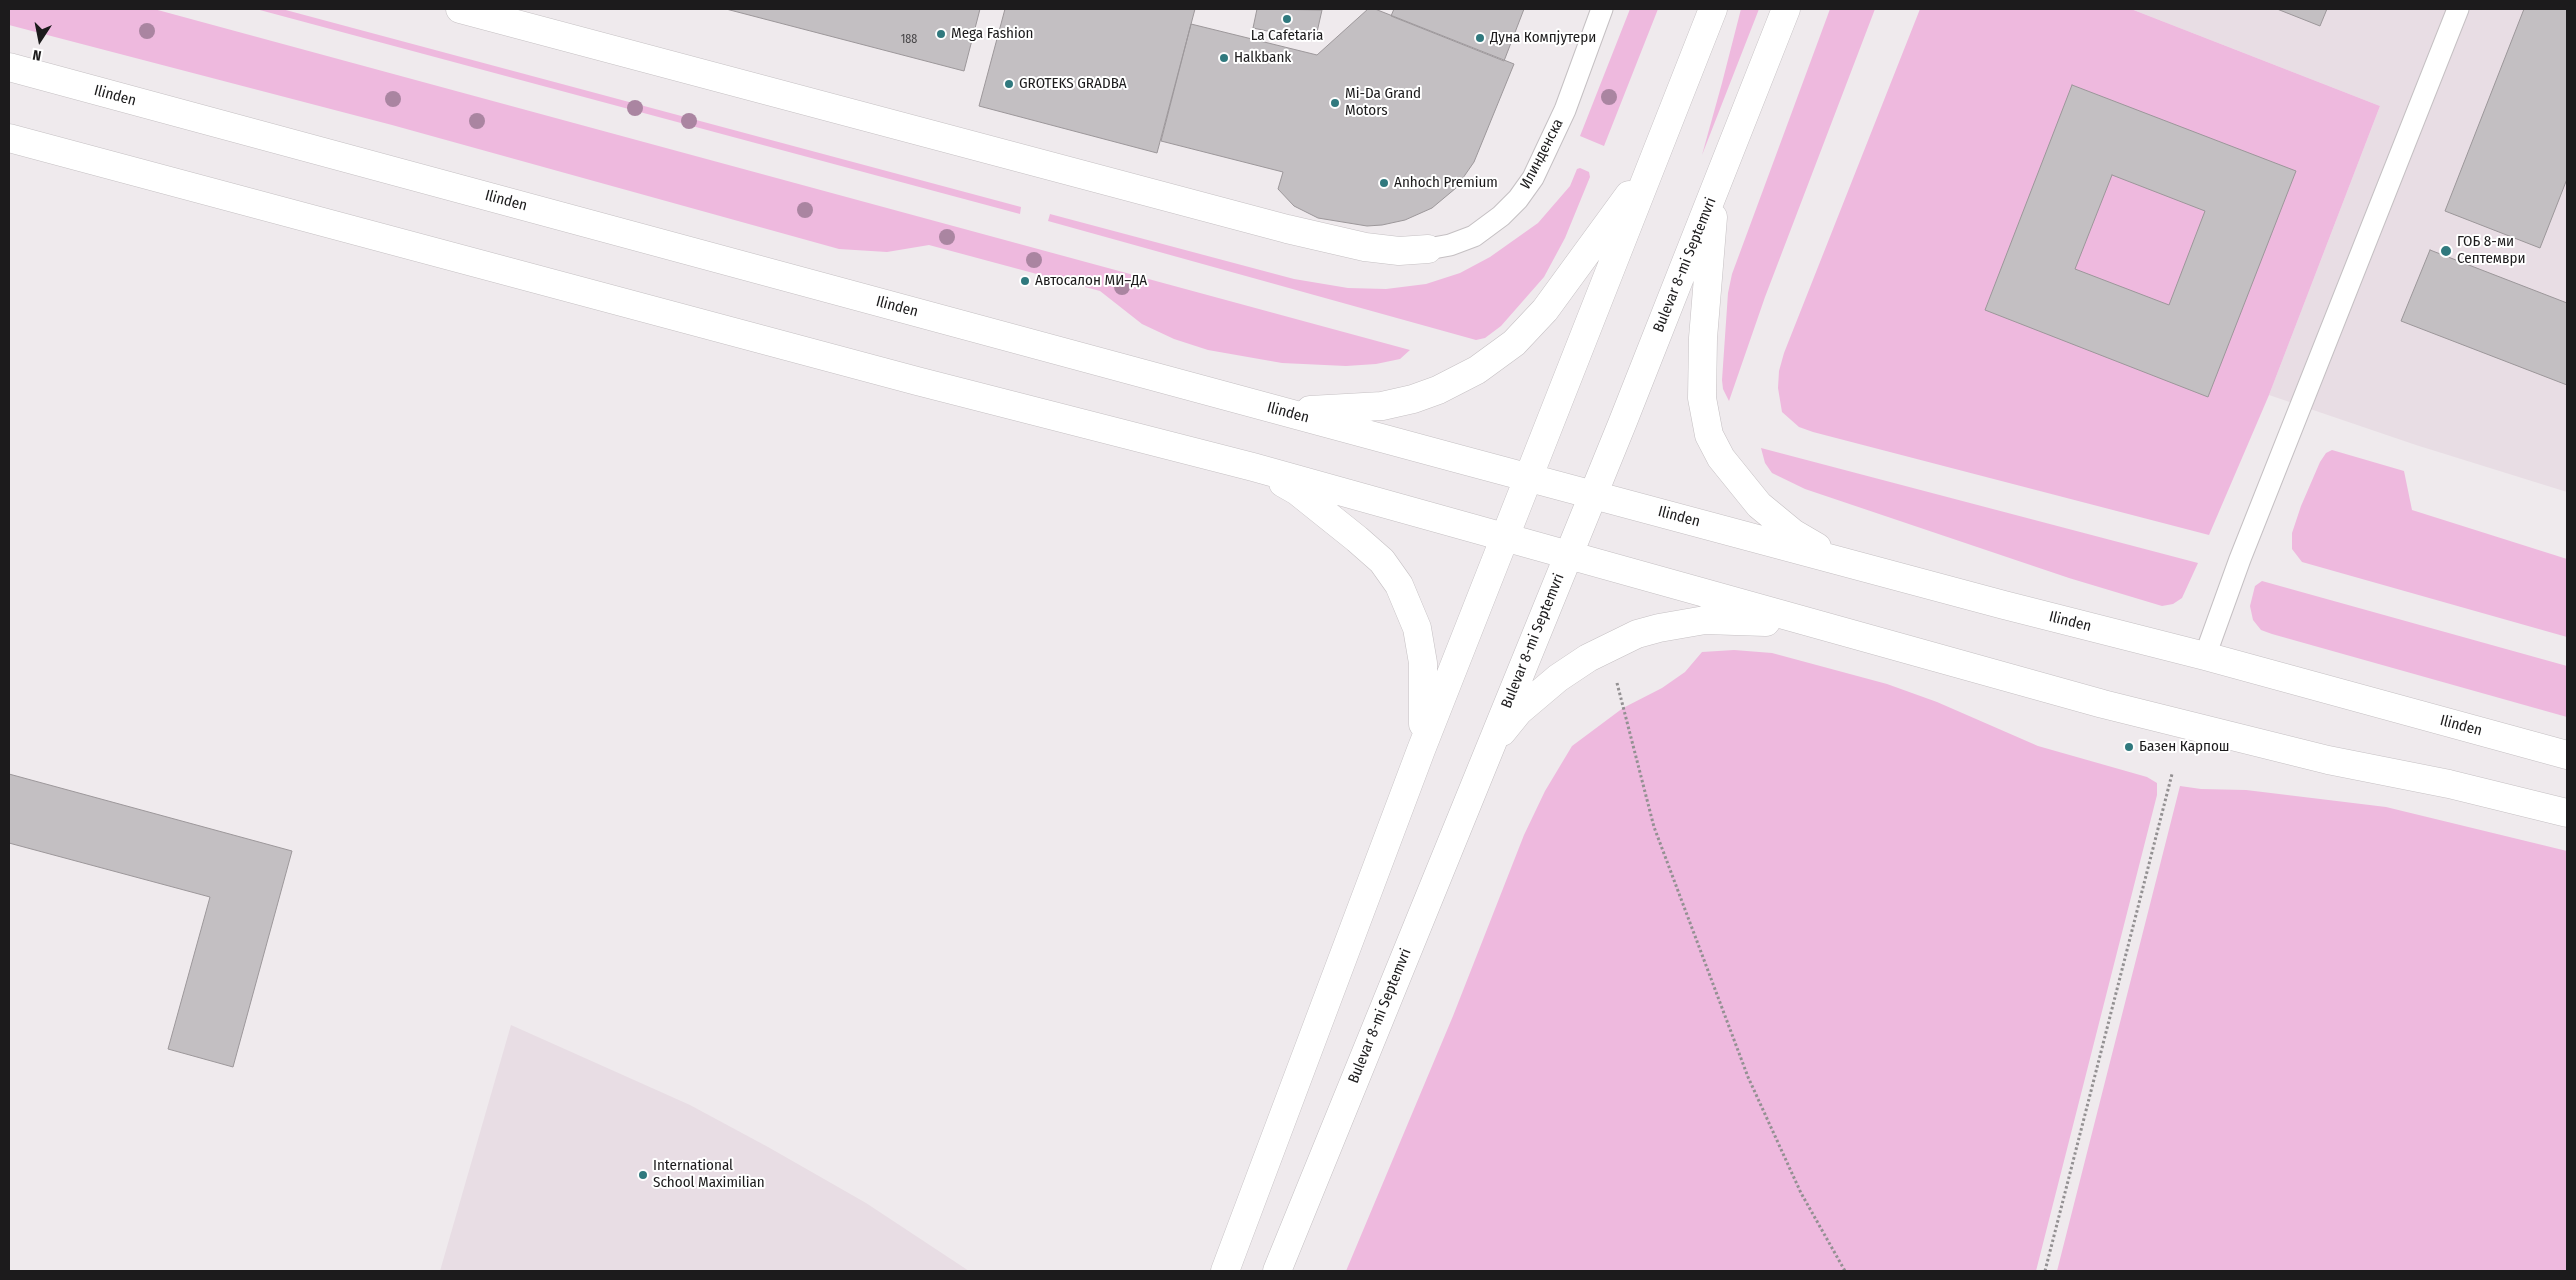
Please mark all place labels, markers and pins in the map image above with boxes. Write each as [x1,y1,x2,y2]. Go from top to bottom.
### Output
marker: La Cafetaria [1281,13,1293,25]
place label: Mega Fashion [951,25,1034,43]
place label: La Cafetaria [1251,27,1323,45]
marker: Mega Fashion [935,28,947,40]
place label: Дуна Компјутери [1490,29,1596,47]
marker: Дуна Компјутери [1474,32,1486,44]
place label: Halkbank [1234,49,1291,67]
marker: Halkbank [1218,52,1230,64]
place label: GROTEKS GRADBA [1019,75,1127,93]
marker: GROTEKS GRADBA [1003,78,1015,90]
place label: Mi-Da Grand Motors [1345,85,1421,120]
marker: Mi-Da Grand Motors [1329,97,1341,109]
place label: Anhoch Premium [1394,174,1498,192]
marker: Anhoch Premium [1378,177,1390,189]
place label: ГОБ 8-ми Септември [2457,233,2526,268]
marker: ГОБ 8-ми Септември [2439,244,2453,258]
place label: Автосалон МИ–ДА [1035,272,1147,290]
marker: Автосалон МИ–ДА [1019,275,1031,287]
place label: Базен Карпош [2139,738,2230,756]
marker: Базен Карпош [2123,741,2135,753]
place label: International School Maximilian [653,1157,765,1192]
marker: International School Maximilian [637,1169,649,1181]

